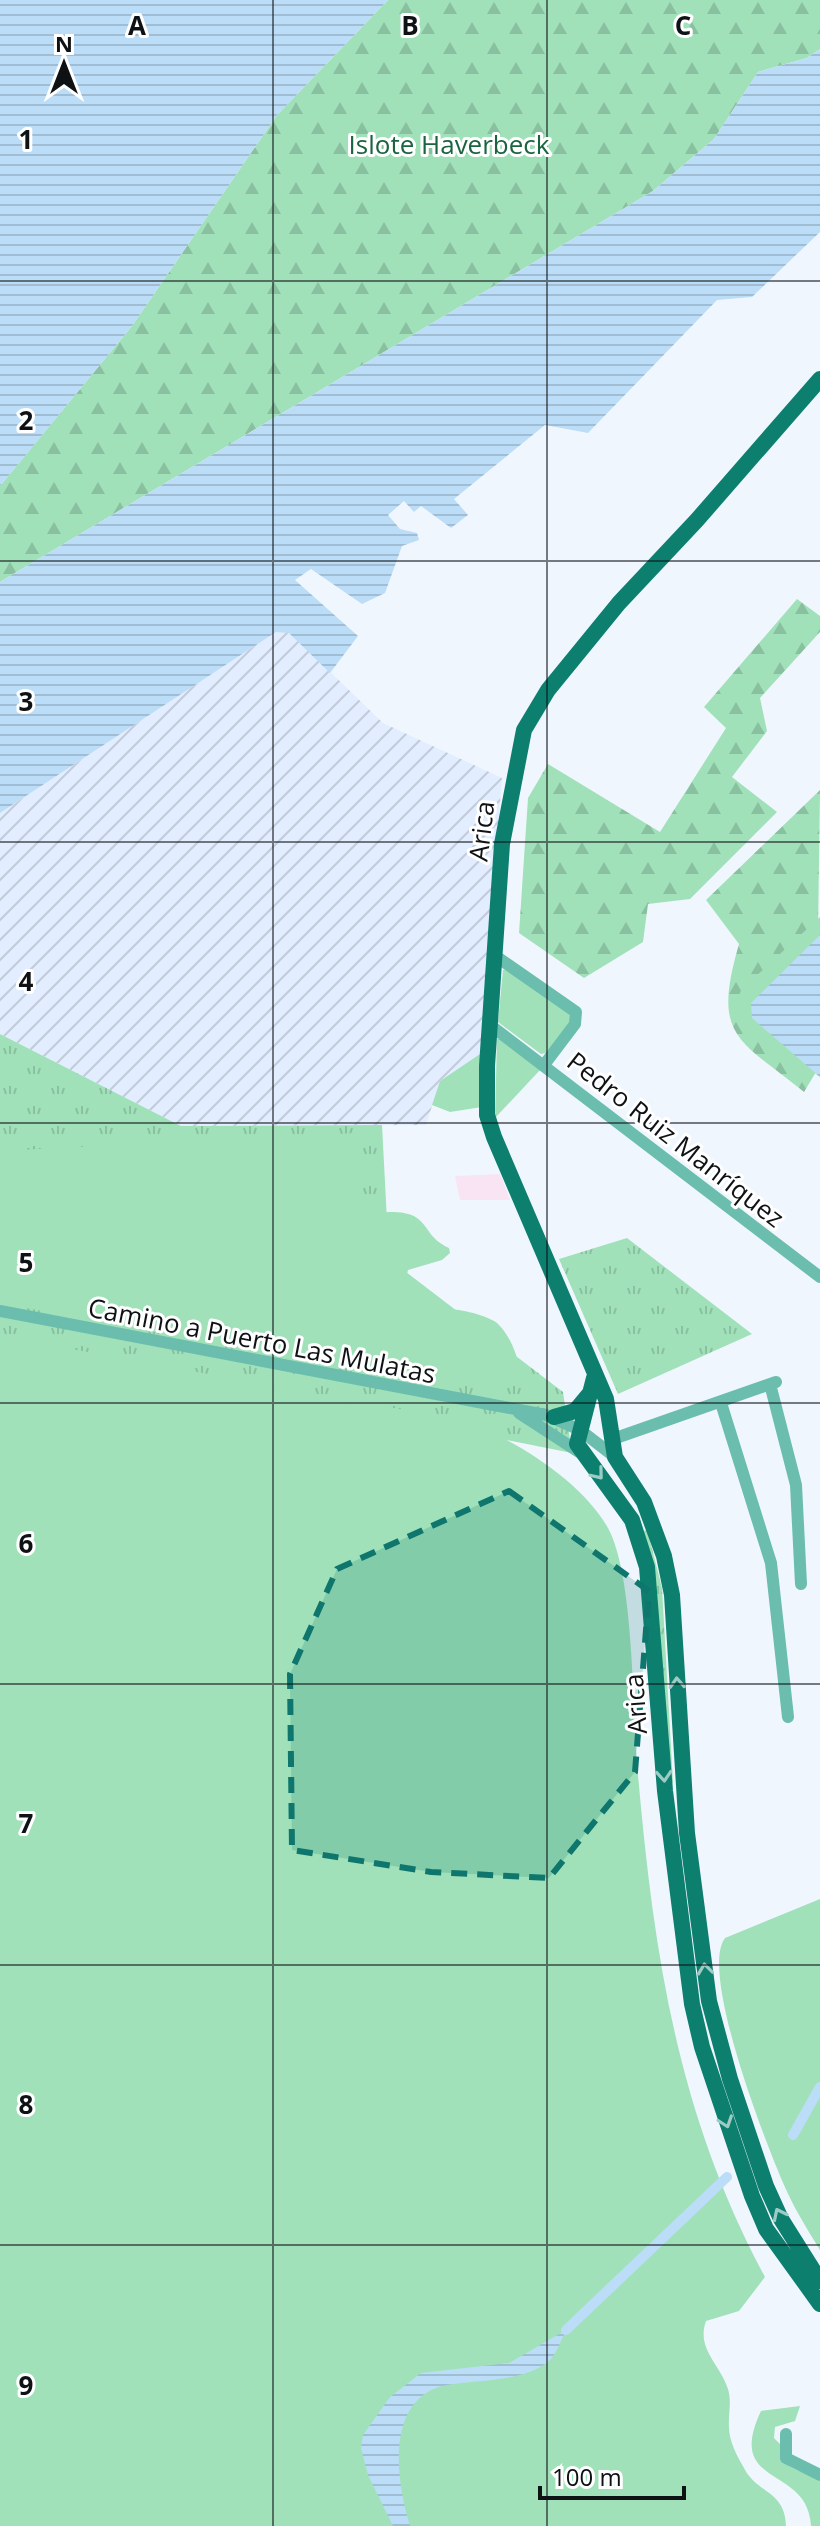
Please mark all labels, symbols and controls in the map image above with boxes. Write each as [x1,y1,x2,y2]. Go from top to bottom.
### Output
text: A [128,7,146,43]
text: B [401,7,419,43]
text: C [675,7,691,43]
north arrow [24,24,104,104]
text: N [55,28,73,58]
text: 1 [19,121,33,157]
park label: Islote Haverbeck [349,126,550,162]
text: 2 [19,402,34,438]
text: 3 [19,683,33,719]
street label: Arica [459,799,503,863]
text: 4 [19,963,34,999]
street label: Pedro Ruiz Manríquez [560,1043,792,1235]
text: 5 [19,1244,33,1280]
street label: Camino a Puerto Las Mulatas [85,1289,439,1391]
one-way arrow [588,1465,603,1480]
text: 6 [19,1525,34,1561]
street label: Arica [615,1673,655,1735]
one-way arrow [669,1676,686,1689]
one-way arrow [655,1770,672,1783]
text: 7 [19,1805,34,1841]
one-way arrow [696,1962,713,1975]
text: 8 [19,2086,33,2122]
one-way arrow [717,2114,733,2128]
one-way arrow [773,2208,789,2223]
text: 9 [19,2367,33,2403]
scale bar [540,2450,684,2500]
text: 100 m [552,2460,622,2493]

